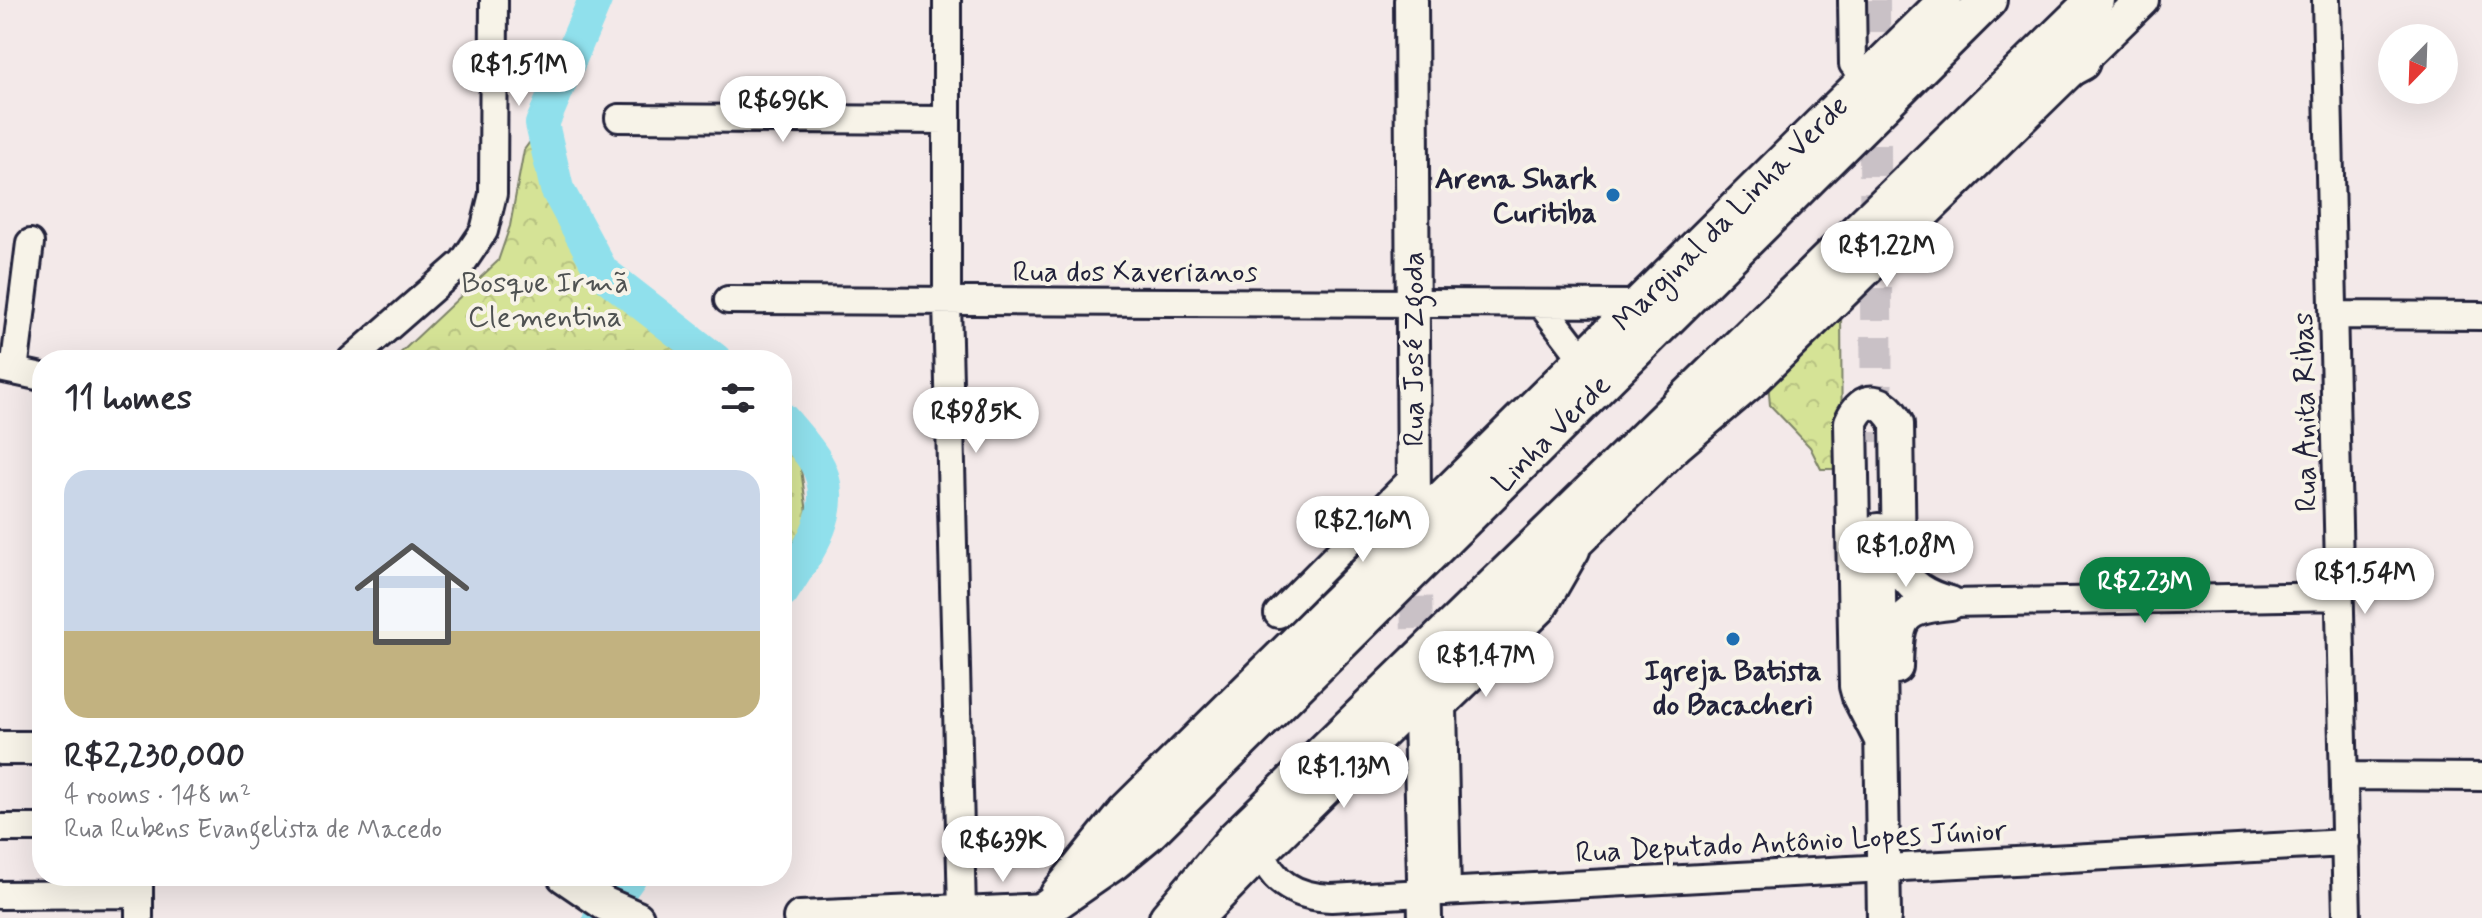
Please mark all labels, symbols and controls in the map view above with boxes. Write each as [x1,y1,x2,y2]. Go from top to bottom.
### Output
north arrow [2378,24,2458,104]
map controls [2378,24,2458,104]
pin: R$1.51M [445,40,593,108]
text: R$1.51M [470,49,568,83]
pin: R$696K [718,76,848,144]
text: R$696K [738,85,828,119]
street label: Marginal da Linha Verde [1604,87,1859,342]
place label: Arena Shark Curitiba [1435,160,1597,233]
marker: Arena Shark Curitiba [1604,186,1622,204]
pin: R$1.22M [1813,221,1961,289]
text: R$1.22M [1839,230,1935,264]
street label: Rua José Zgoda [1395,251,1437,447]
street label: Rua dos Xaverianos [1012,253,1258,292]
park label: Bosque Irmã Clementina [461,264,629,337]
street label: Rua Anita Ribas [2284,312,2327,512]
street label: Linha Verde [1484,366,1620,502]
text: 11 homes [64,376,192,421]
icon: filters [716,376,760,420]
pin: R$985K [911,387,1041,455]
text: R$985K [931,396,1021,430]
pin: R$2.16M [1289,496,1437,564]
text: R$2.16M [1314,505,1412,539]
pin: R$1.08M [1832,521,1980,589]
icon: home [340,522,484,666]
text: R$1.08M [1856,530,1956,564]
pin: R$1.54M [2291,548,2439,616]
pin: R$2.23M [2071,557,2219,625]
text: R$1.54M [2314,557,2416,591]
text: R$2.23M [2097,566,2193,600]
marker: Igreja Batista do Bacacheri [1724,630,1742,648]
pin: R$1.47M [1412,631,1560,699]
text: R$1.47M [1437,640,1535,674]
place label: Igreja Batista do Bacacheri [1644,652,1822,725]
text: R$2,230,000 [64,734,245,779]
pin: R$1.13M [1270,742,1418,810]
text: R$1.13M [1298,751,1390,785]
text: 4 rooms · 148 m² [64,779,251,813]
street label: Rua Deputado Antônio Lopes Júnior [1575,812,2008,873]
text: Rua Rubens Evangelista de Macedo [64,813,442,847]
pin: R$639K [938,816,1068,884]
text: R$639K [960,825,1046,859]

